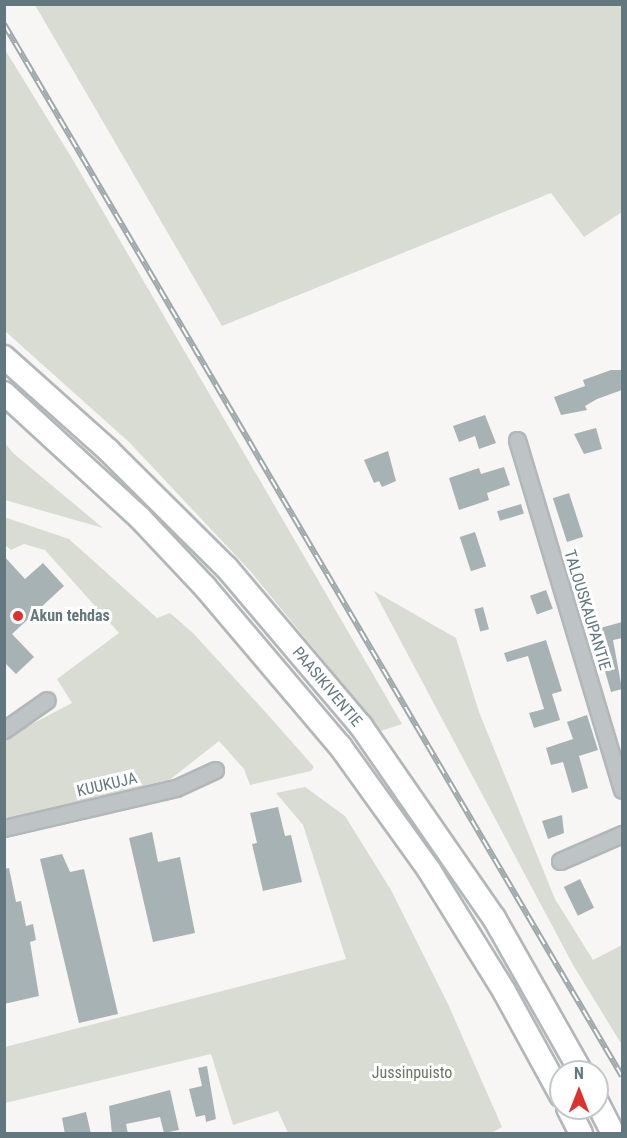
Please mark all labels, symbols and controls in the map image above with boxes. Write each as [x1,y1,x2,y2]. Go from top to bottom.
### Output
street label: TALOUSKAUPANTIE [560,548,614,672]
place label: Akun tehdas [30,606,110,626]
marker: Akun tehdas [11,609,25,623]
street label: PAASIKIVENTIE [288,643,366,731]
street label: KUUKUJA [75,769,139,801]
north arrow [549,1060,609,1120]
park label: Jussinpuisto [372,1063,452,1083]
text: N [574,1064,584,1083]

